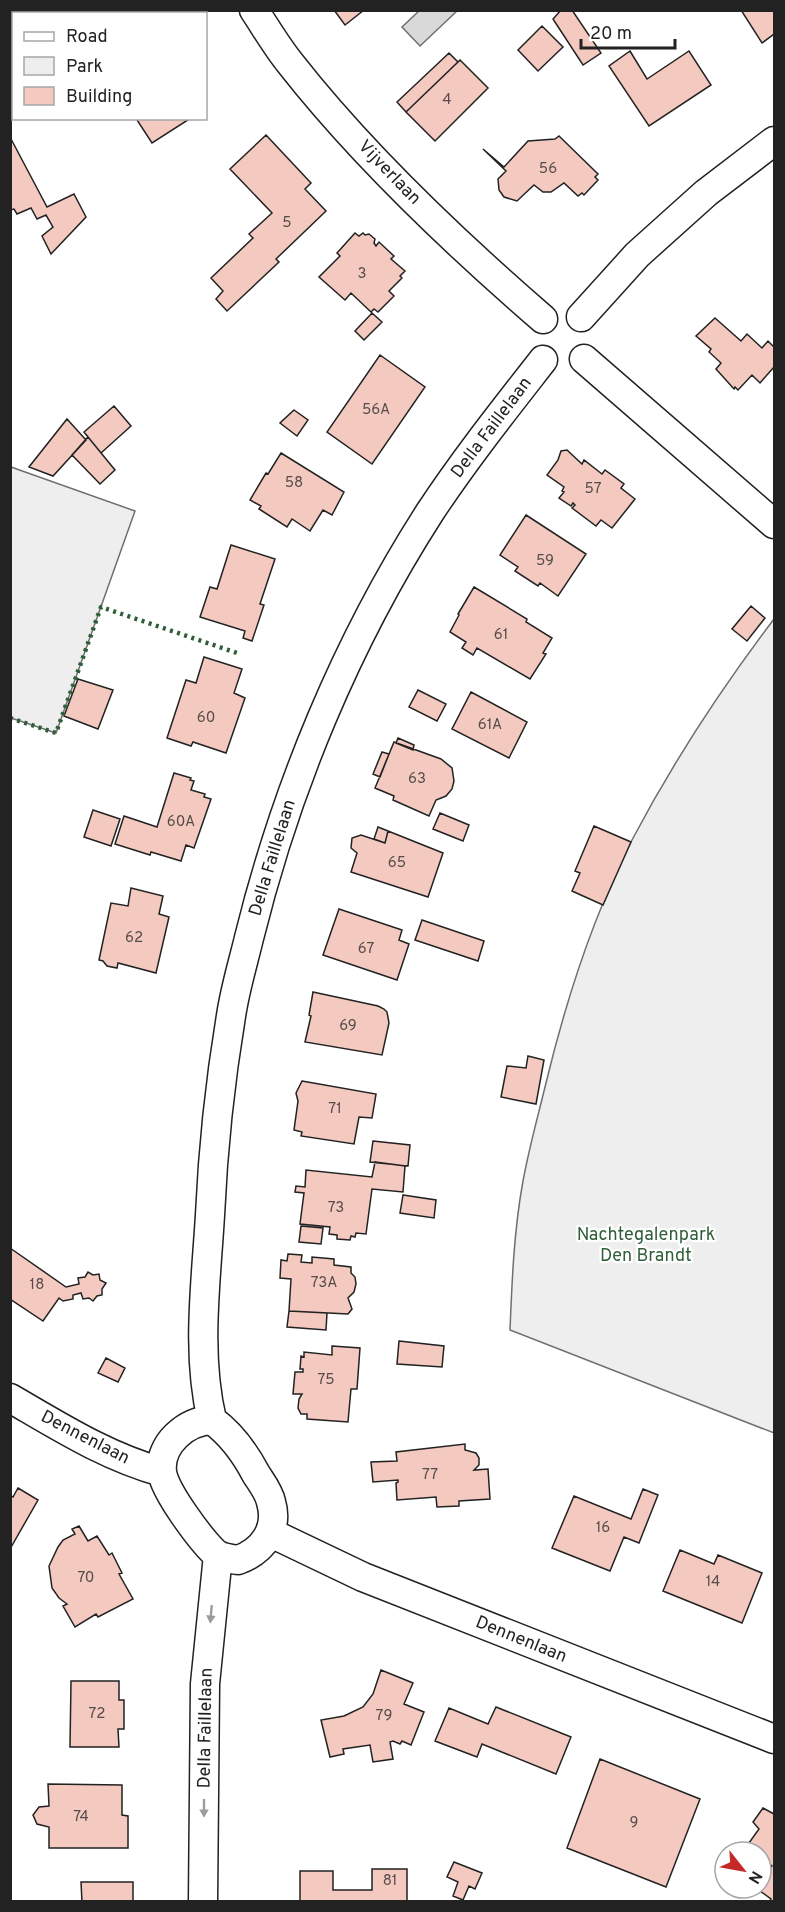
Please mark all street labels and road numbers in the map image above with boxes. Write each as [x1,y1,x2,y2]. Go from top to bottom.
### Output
street label: Vijverlaan [352,136,426,210]
street label: Della Faillelaan [446,373,538,483]
street label: Della Faillelaan [244,797,302,919]
street label: Dennenlaan [37,1406,133,1470]
street label: Dennenlaan [472,1611,570,1669]
street label: Della Faillelaan [193,1667,219,1789]

